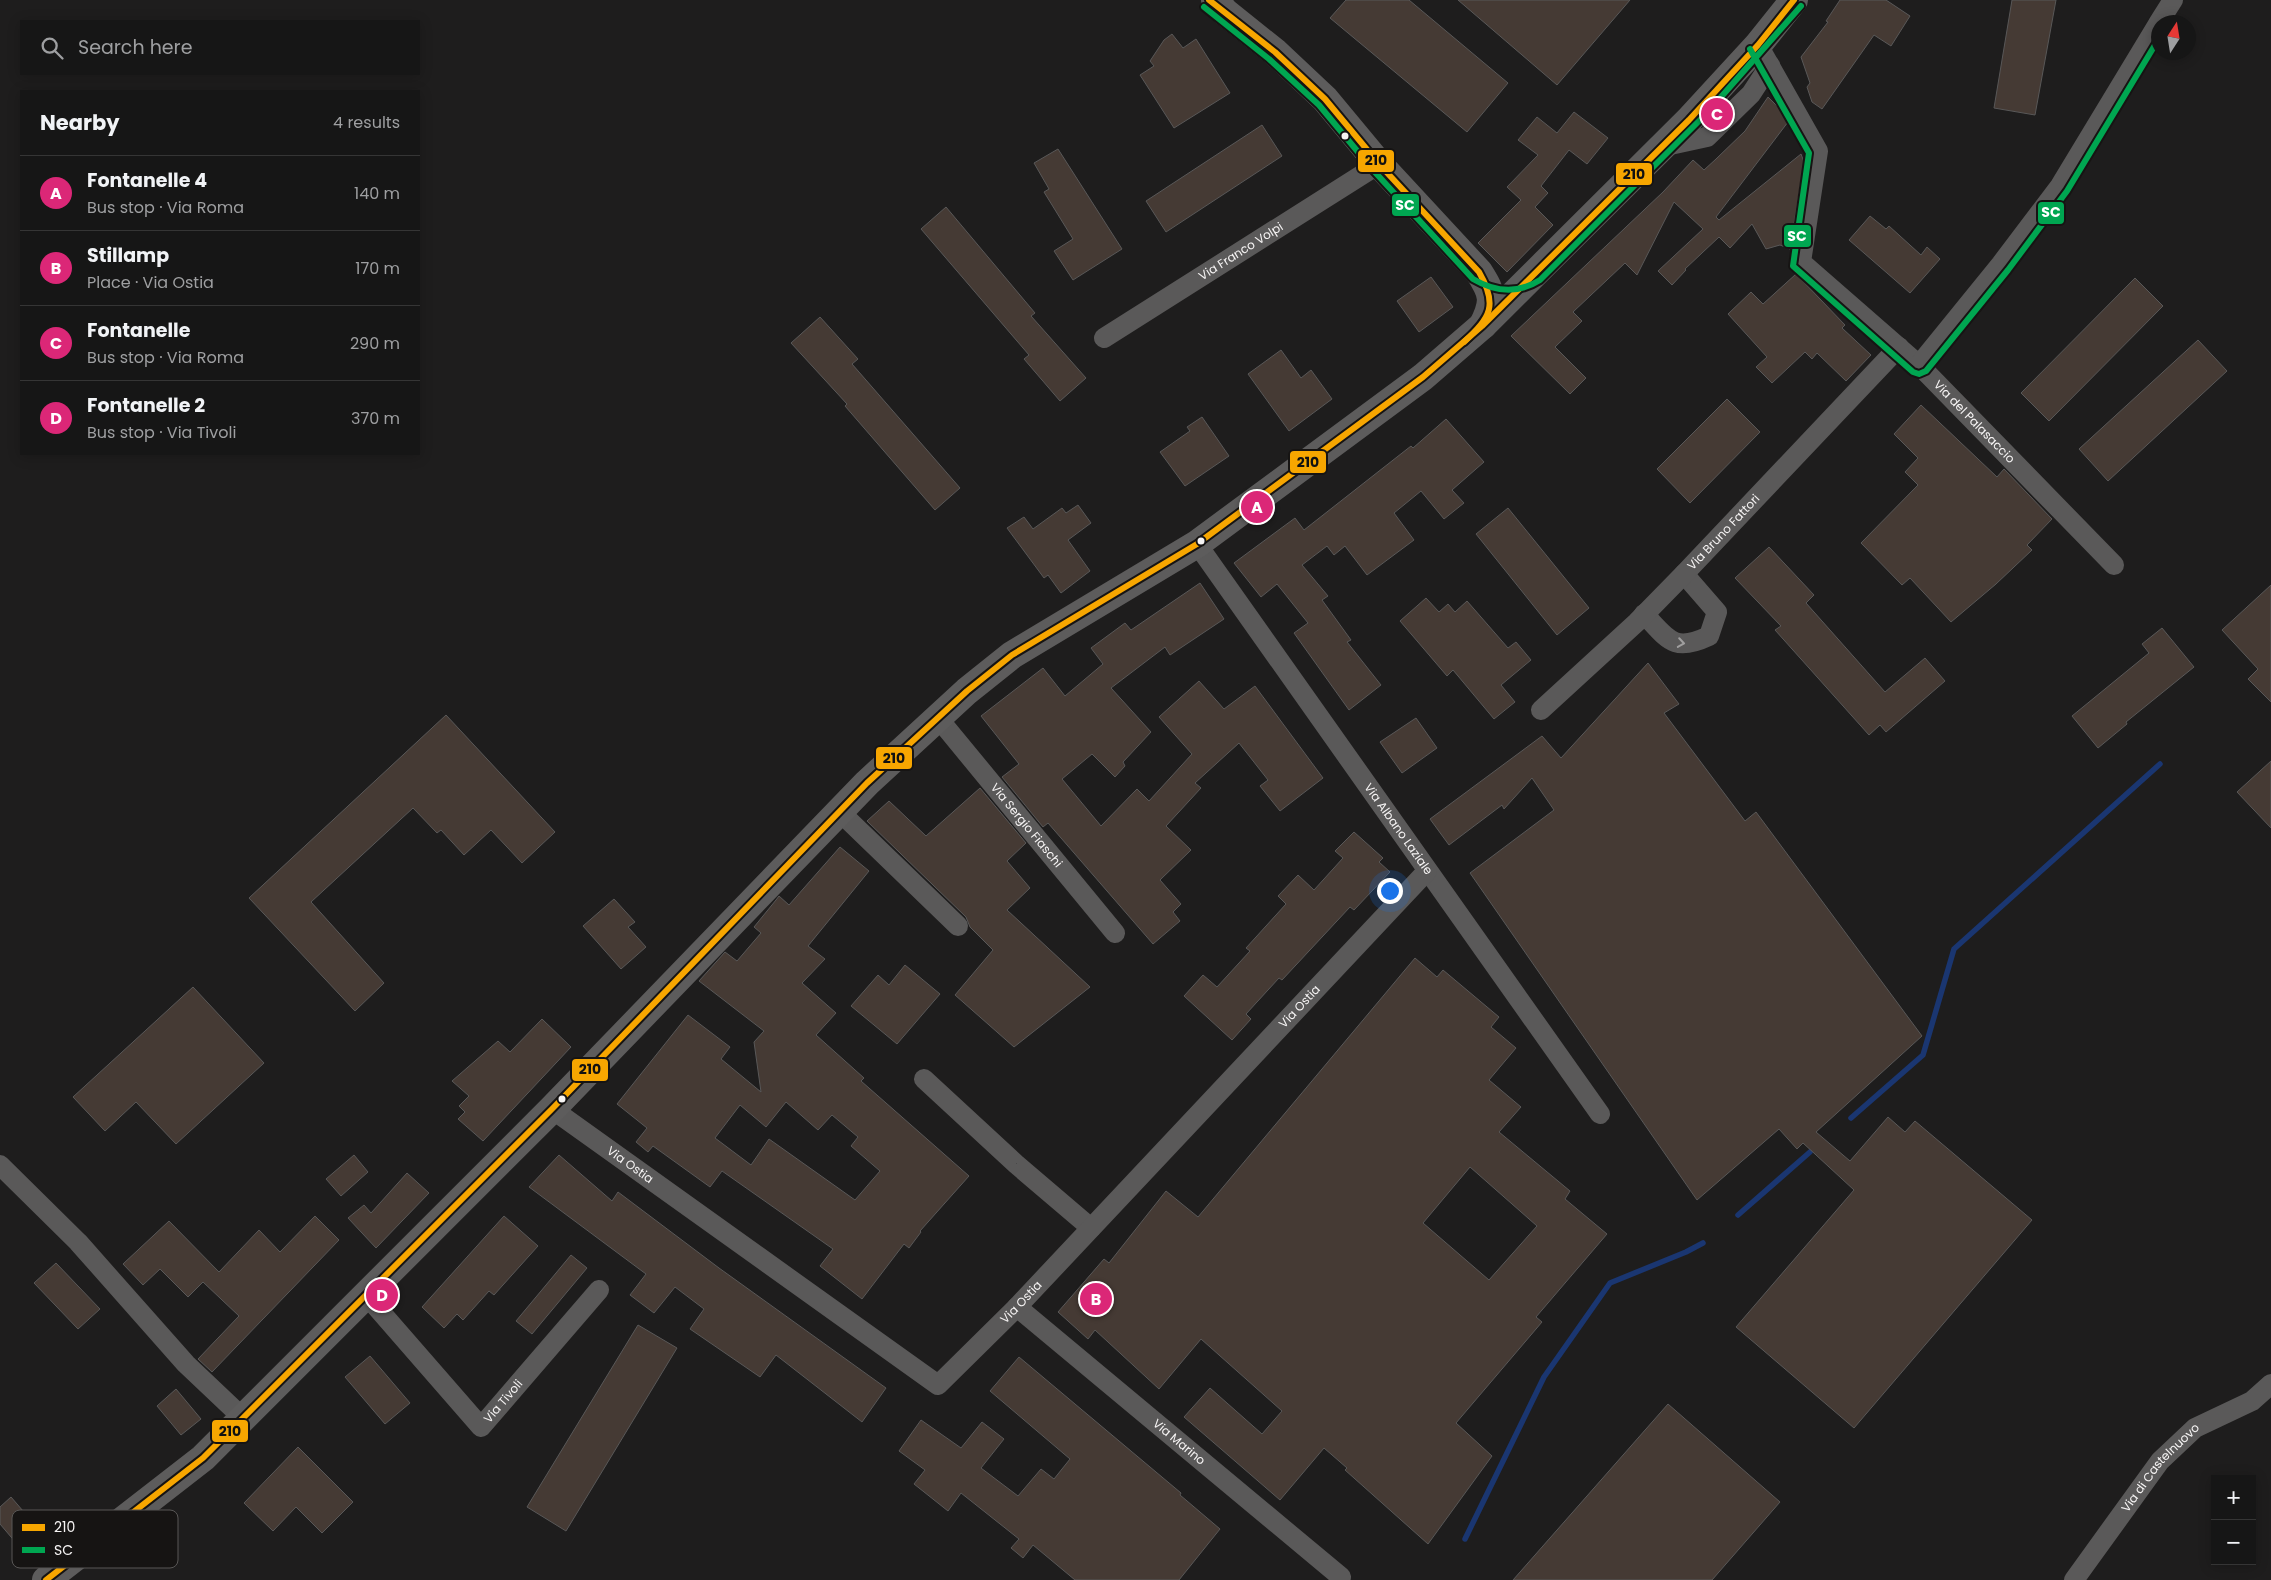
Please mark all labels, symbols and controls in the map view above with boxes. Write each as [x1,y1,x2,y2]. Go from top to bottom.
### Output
north arrow [2151,15,2196,60]
search box [20,20,420,75]
icon: search [38,34,66,62]
text: Search here [78,34,192,61]
pin: C [1701,95,1733,133]
text: Nearby [40,108,120,137]
text: 4 results [333,111,400,134]
unlabelled marker [1340,131,1350,141]
line badge: 210 [1357,149,1395,173]
text: 210 [1365,150,1387,170]
line badge: 210 [1615,162,1653,186]
text: 210 [1623,164,1645,184]
text: Fontanelle 4 [87,167,207,194]
text: A [50,182,62,205]
text: 140 m [354,182,400,205]
line badge: SC [1391,193,1420,217]
text: SC [1395,195,1415,215]
text: Bus stop · Via Roma [87,196,244,219]
line badge: SC [2037,201,2065,225]
text: SC [2041,202,2061,222]
street label: Via Franco Volpi [1195,218,1286,284]
line badge: SC [1783,224,1812,248]
text: SC [1787,226,1807,246]
text: Stillamp [87,242,169,269]
text: B [51,257,61,280]
text: 170 m [355,257,400,280]
text: Place · Via Ostia [87,271,214,294]
text: Fontanelle [87,317,190,344]
text: C [50,332,62,355]
text: 290 m [350,332,400,355]
text: Bus stop · Via Roma [87,346,244,369]
street label: Via del Palasaccio [1930,376,2019,467]
text: Fontanelle 2 [87,392,205,419]
text: D [50,407,62,430]
text: 370 m [351,407,400,430]
text: Bus stop · Via Tivoli [87,421,236,444]
line badge: 210 [1289,450,1327,474]
text: 210 [1297,452,1319,472]
pin: A [1241,488,1273,526]
street label: Via Bruno Fattori [1683,490,1763,573]
unlabelled marker [1196,536,1206,546]
one-way arrow [1677,638,1685,648]
line badge: 210 [875,746,913,770]
text: 210 [883,748,905,768]
street label: Via Sergio Fiaschi [987,779,1067,871]
street label: Via Albano Laziale [1361,779,1437,878]
your location [1377,878,1403,904]
street label: Via Ostia [1275,981,1324,1032]
line badge: 210 [571,1058,609,1082]
text: 210 [579,1059,601,1079]
unlabelled marker [557,1094,567,1104]
street label: Via Ostia [604,1142,657,1187]
pin: D [366,1276,398,1314]
street label: Via Ostia [996,1277,1046,1327]
pin: B [1080,1280,1112,1318]
street label: Via Tivoli [479,1376,526,1426]
street label: Via Marino [1150,1415,1210,1469]
line badge: 210 [211,1419,249,1443]
street label: Via di Castelnuovo [2117,1419,2203,1515]
text: 210 [219,1421,241,1441]
map controls [2211,1475,2256,1565]
button: + [2211,1475,2256,1520]
legend [12,1510,178,1568]
text: 210 [54,1517,75,1537]
button: − [2211,1520,2256,1565]
text: SC [54,1540,73,1560]

